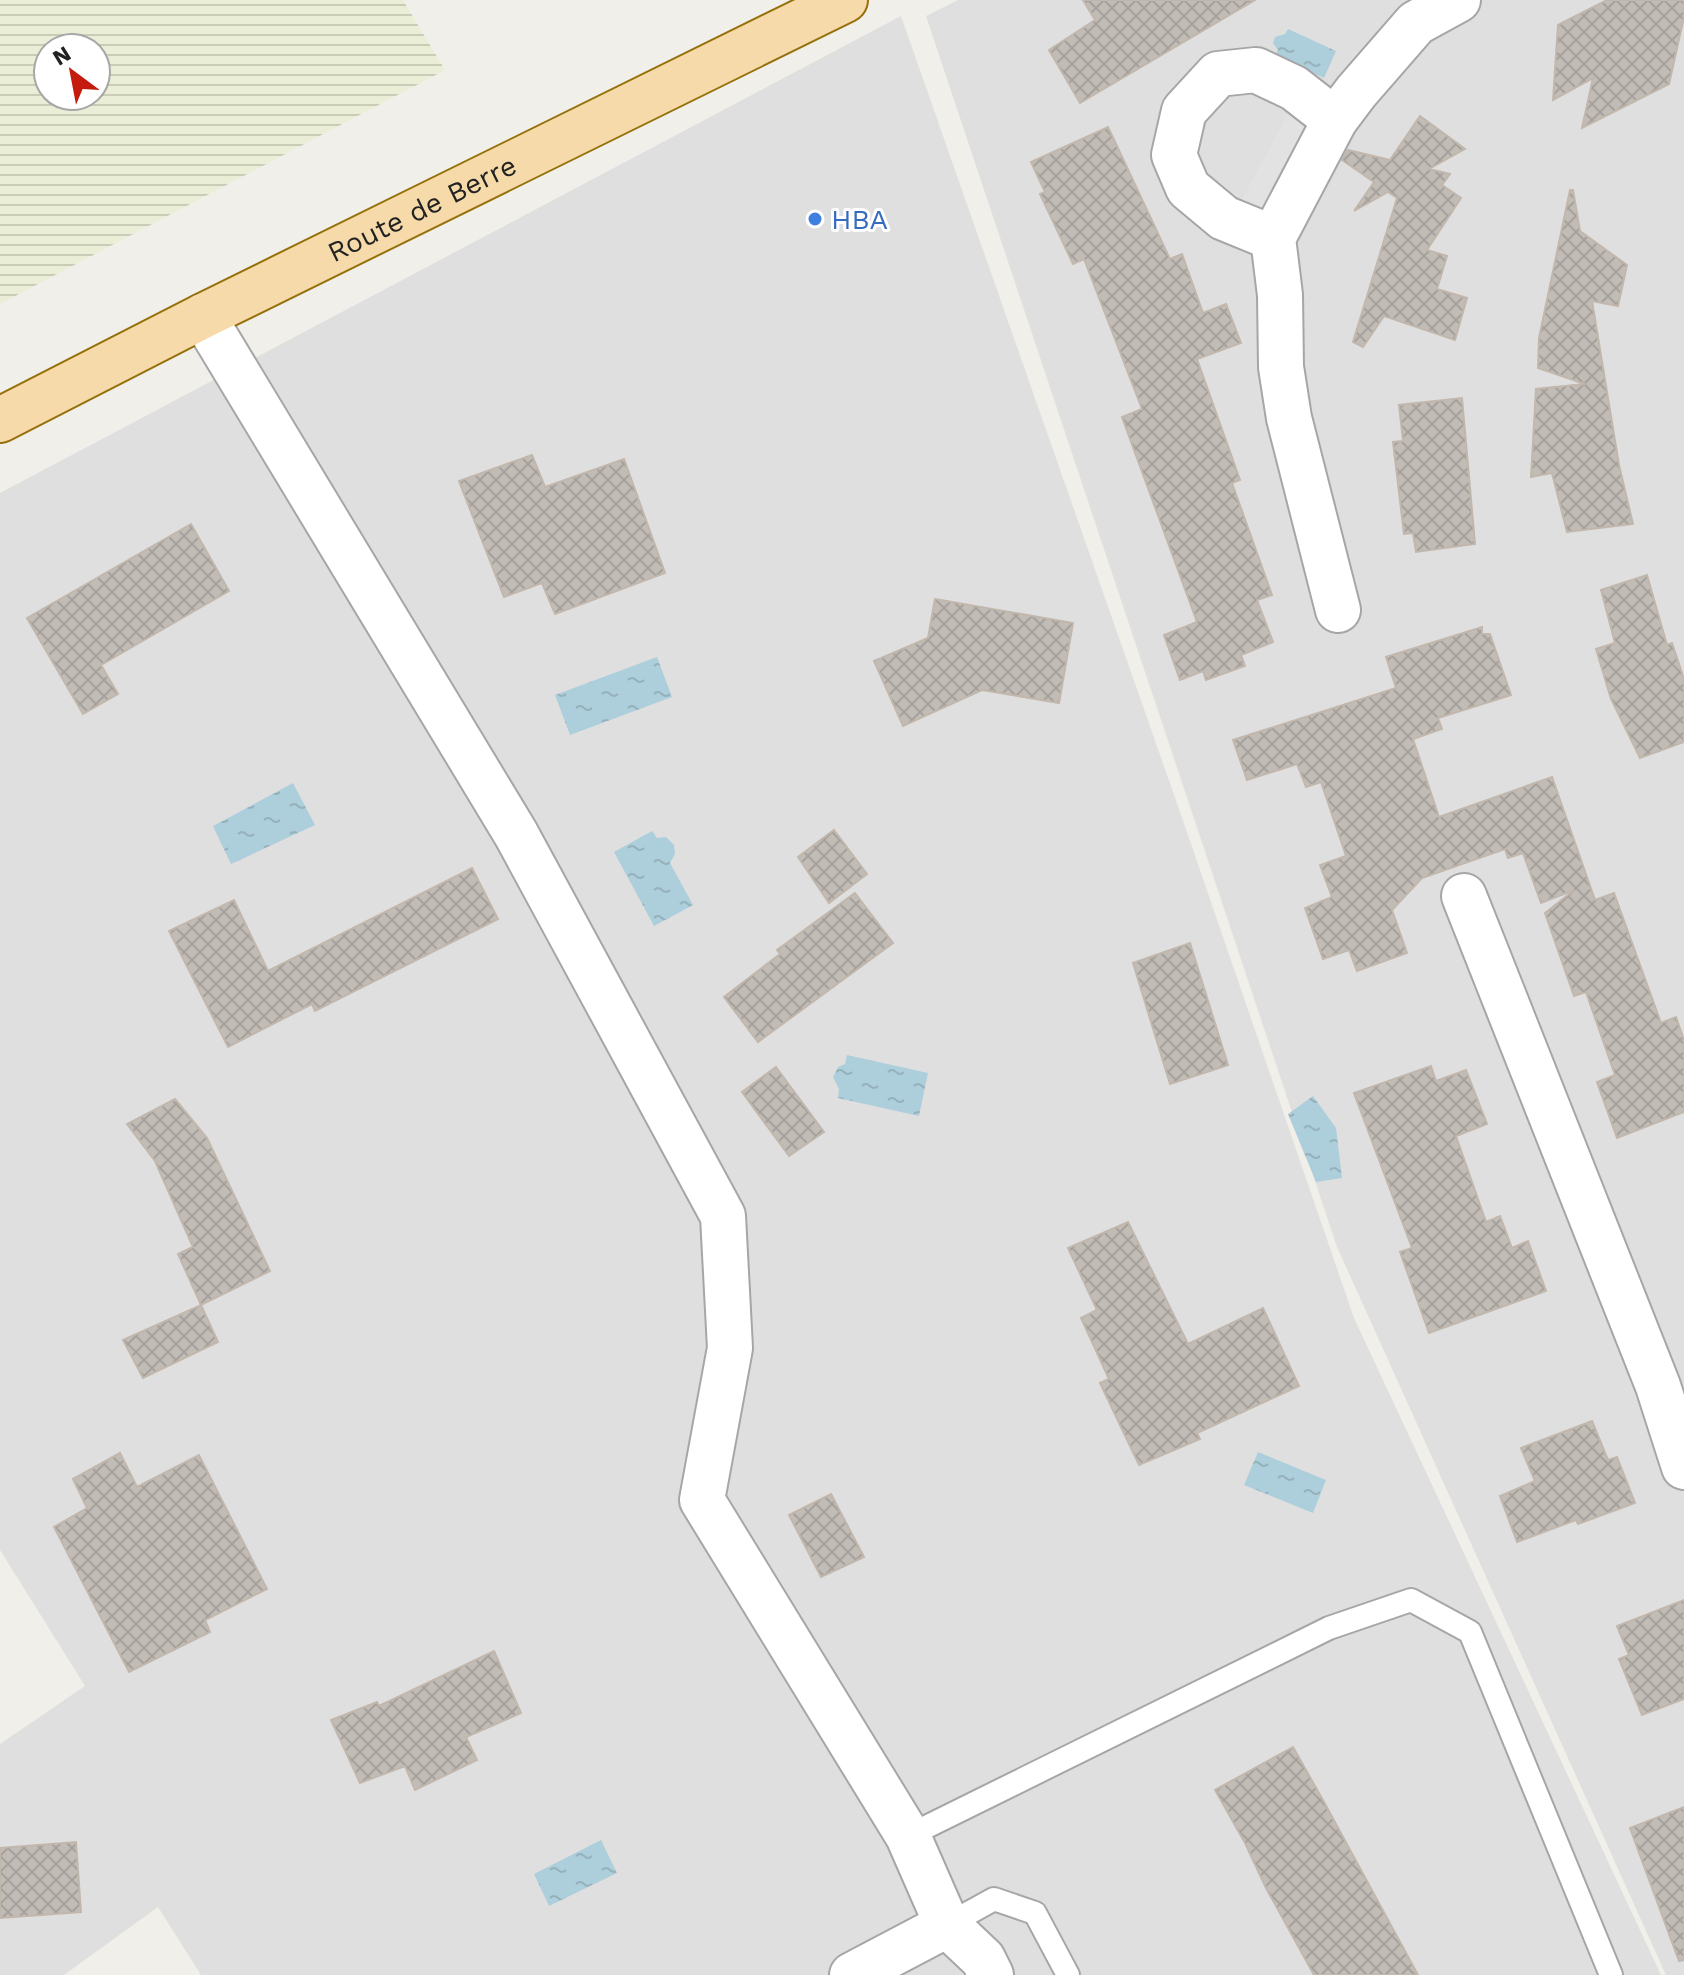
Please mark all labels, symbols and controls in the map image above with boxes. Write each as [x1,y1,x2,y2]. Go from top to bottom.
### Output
north arrow [32,32,112,112]
text: N [48,41,75,70]
street label: Route de Berre [322,148,522,269]
place label: HBA [831,203,888,236]
marker: HBA [806,210,824,228]

